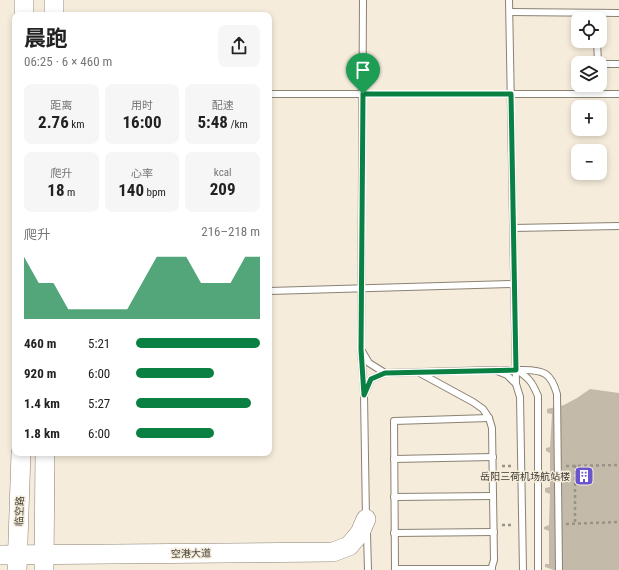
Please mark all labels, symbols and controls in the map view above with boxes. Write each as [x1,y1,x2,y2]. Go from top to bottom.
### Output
map controls [571,12,607,180]
button: locate [571,12,607,48]
button: share [218,25,260,67]
text: 晨跑 [24,26,68,51]
pin [346,53,380,94]
text: 06:25 · 6 × 460 m [24,54,112,69]
button: layers [571,56,607,92]
icon: arrive [352,59,374,81]
text: 距离 [50,99,72,112]
text: 用时 [131,99,153,112]
text: 配速 [212,99,234,112]
button: + [571,100,607,136]
text: 2.76 [38,112,69,132]
text: 16:00 [122,112,162,132]
text: 5:48 [198,112,228,132]
text: km [69,118,85,131]
text: /km [228,118,248,131]
button: − [571,144,607,180]
text: kcal [214,166,232,179]
text: 爬升 [50,167,72,180]
text: 心率 [131,167,153,180]
text: 209 [210,179,236,199]
text: 18 [47,180,65,200]
text: 140 [118,180,144,200]
text: m [65,186,75,199]
text: bpm [144,186,166,199]
text: 216–218 m [201,224,260,239]
text: 爬升 [24,227,50,242]
text: 460 m [24,336,56,351]
text: 5:21 [88,336,110,351]
text: 920 m [24,366,56,381]
text: 6:00 [88,366,110,381]
text: 1.4 km [24,396,60,411]
text: 5:27 [88,396,110,411]
text: 1.8 km [24,426,60,441]
text: 6:00 [88,426,110,441]
building icon: 岳阳三荷机场航站楼 [573,465,595,487]
place label: 岳阳三荷机场航站楼 [480,471,570,482]
street label: 临空路 [13,496,26,526]
street label: 空港大道 [171,548,211,559]

